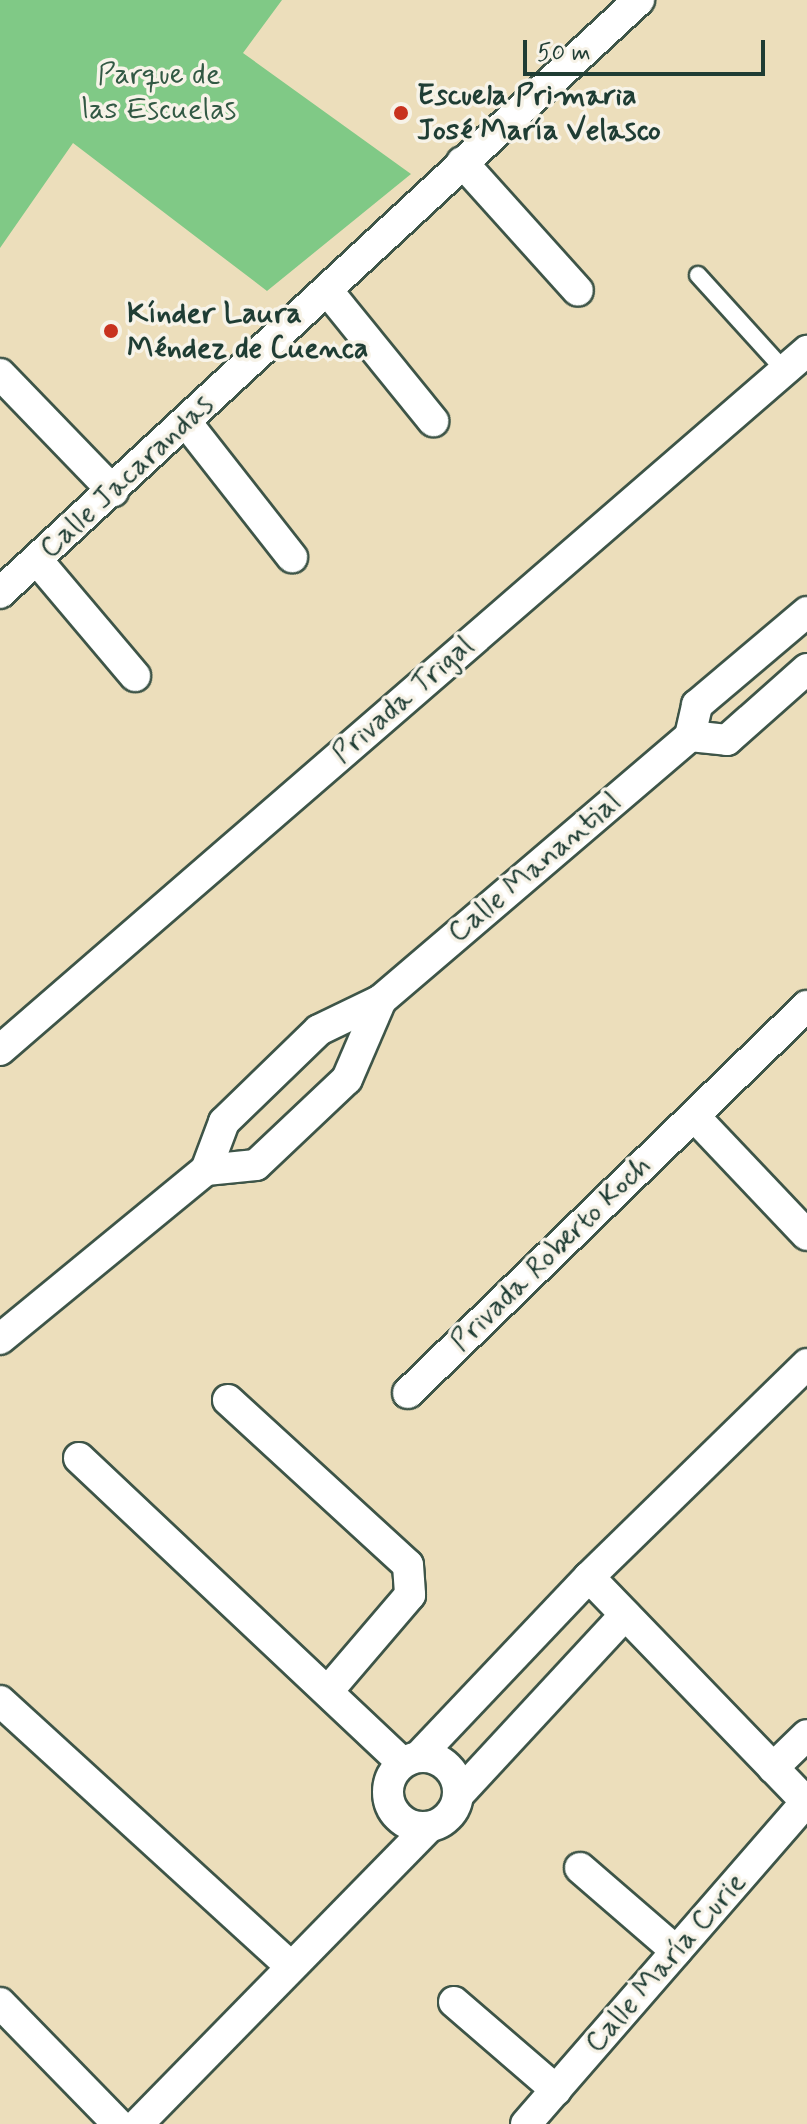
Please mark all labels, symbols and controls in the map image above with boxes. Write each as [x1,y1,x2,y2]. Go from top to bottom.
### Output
scale bar [527,24,769,74]
text: 50 m [537,38,591,69]
park label: Parque de las Escuelas [85,57,233,128]
place label: Escuela Primaria José María Velasco [417,78,656,148]
marker: Escuela Primaria José María Velasco [392,104,410,122]
place label: Kínder Laura Méndez de Cuenca [127,296,367,366]
marker: Kínder Laura Méndez de Cuenca [102,322,120,340]
street label: Calle Jacarandas [33,388,221,566]
street label: Privada Trigal [325,629,481,771]
street label: Calle Manantial [442,786,628,950]
street label: Privada Roberto Koch [441,1147,661,1361]
street label: Calle María Curie [578,1865,754,2061]

